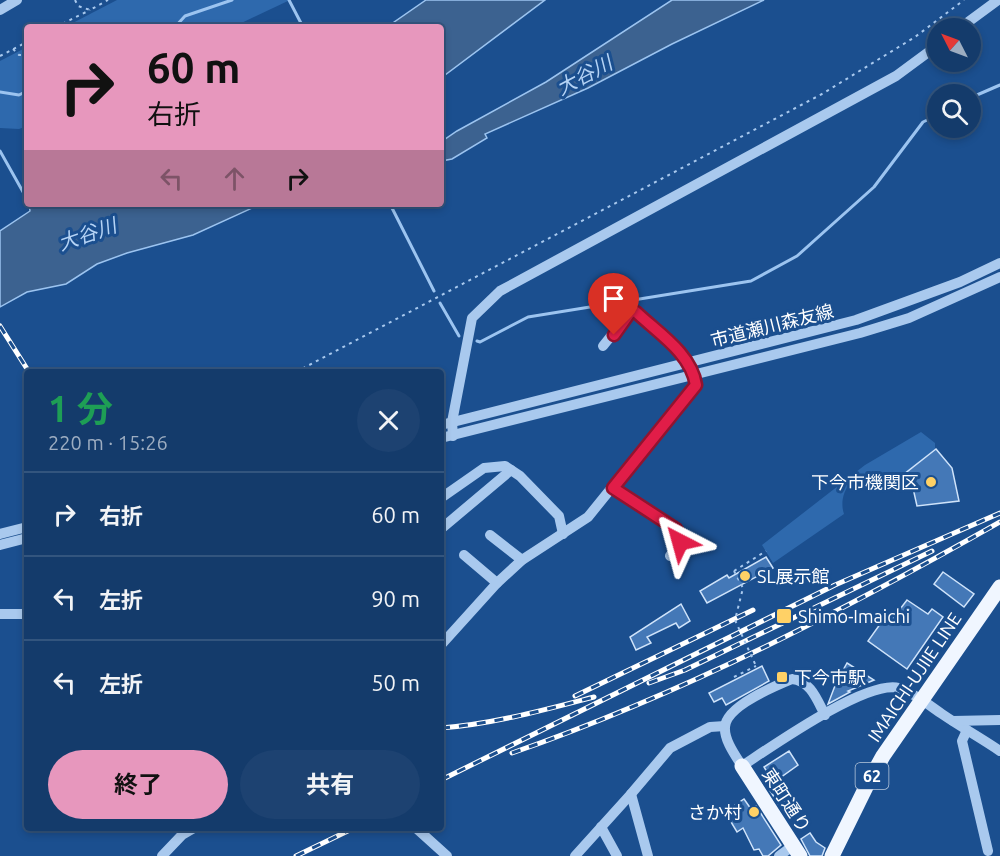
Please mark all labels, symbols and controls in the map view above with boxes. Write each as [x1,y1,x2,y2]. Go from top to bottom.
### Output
north arrow [927,18,981,72]
map controls [927,18,981,138]
text: 60 m [147,44,241,91]
icon: right [48,48,126,126]
water label: 大谷川 [552,50,618,99]
button: search [927,84,981,138]
text: 右折 [147,99,201,129]
icon: left [155,162,188,195]
icon: ahead [218,162,251,195]
icon: right [281,162,314,195]
water label: 大谷川 [55,213,121,255]
pin [588,273,639,335]
icon: arrive [597,282,630,315]
street label: 市道瀬川森友線 [708,300,836,350]
text: 1 分 [48,388,113,429]
button: close [357,389,420,452]
text: 220 m · 15:26 [48,431,168,454]
place label: 下今市機関区 [811,472,919,492]
marker: 下今市機関区 [924,475,938,489]
icon: right [48,498,81,531]
text: 60 m [371,502,420,527]
text: 右折 [99,503,143,528]
position arrow [648,510,712,574]
place label: SL展示館 [757,566,830,586]
marker: SL展示館 [738,569,752,583]
icon: left [48,582,81,615]
text: 90 m [371,586,420,611]
text: 左折 [99,587,143,612]
place label: Shimo-Imaichi [798,606,910,626]
marker: Shimo-Imaichi [775,607,793,625]
street label: IMAICHI-UJIIE LINE [863,609,965,745]
icon: left [48,666,81,699]
place label: 下今市駅 [794,667,866,687]
text: 50 m [371,670,420,695]
marker: 下今市駅 [775,670,789,684]
text: 左折 [99,671,143,696]
button: 終了 [48,750,228,819]
button: 共有 [240,750,420,819]
road number: 62 [856,763,888,789]
street label: 東町通り [759,764,815,836]
place label: さか村 [688,802,742,822]
marker: さか村 [747,805,761,819]

